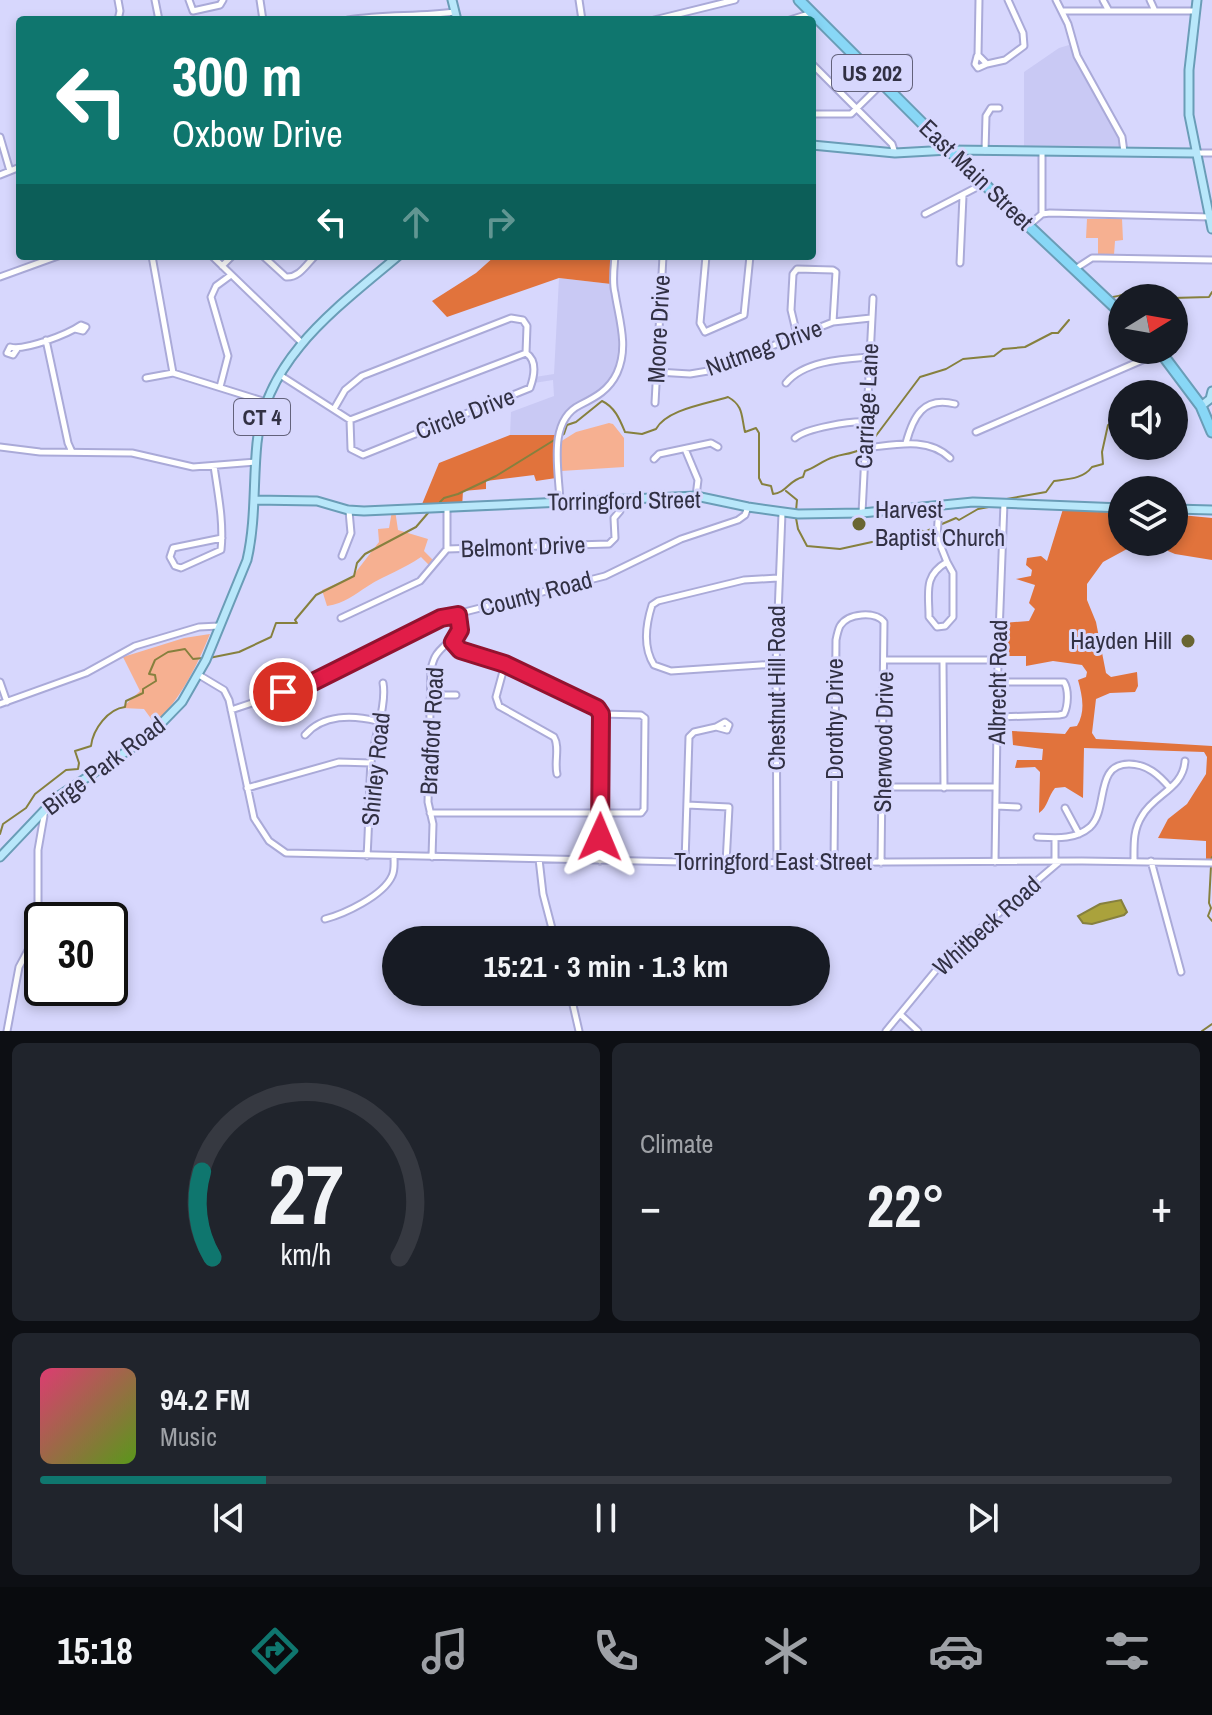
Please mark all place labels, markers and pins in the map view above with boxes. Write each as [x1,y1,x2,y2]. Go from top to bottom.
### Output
place label: Harvest Baptist Church [875,493,1005,553]
marker: Harvest Baptist Church [850,515,868,533]
place label: Hayden Hill [1070,624,1172,656]
marker: Hayden Hill [1179,632,1197,650]
pin [249,658,317,726]

